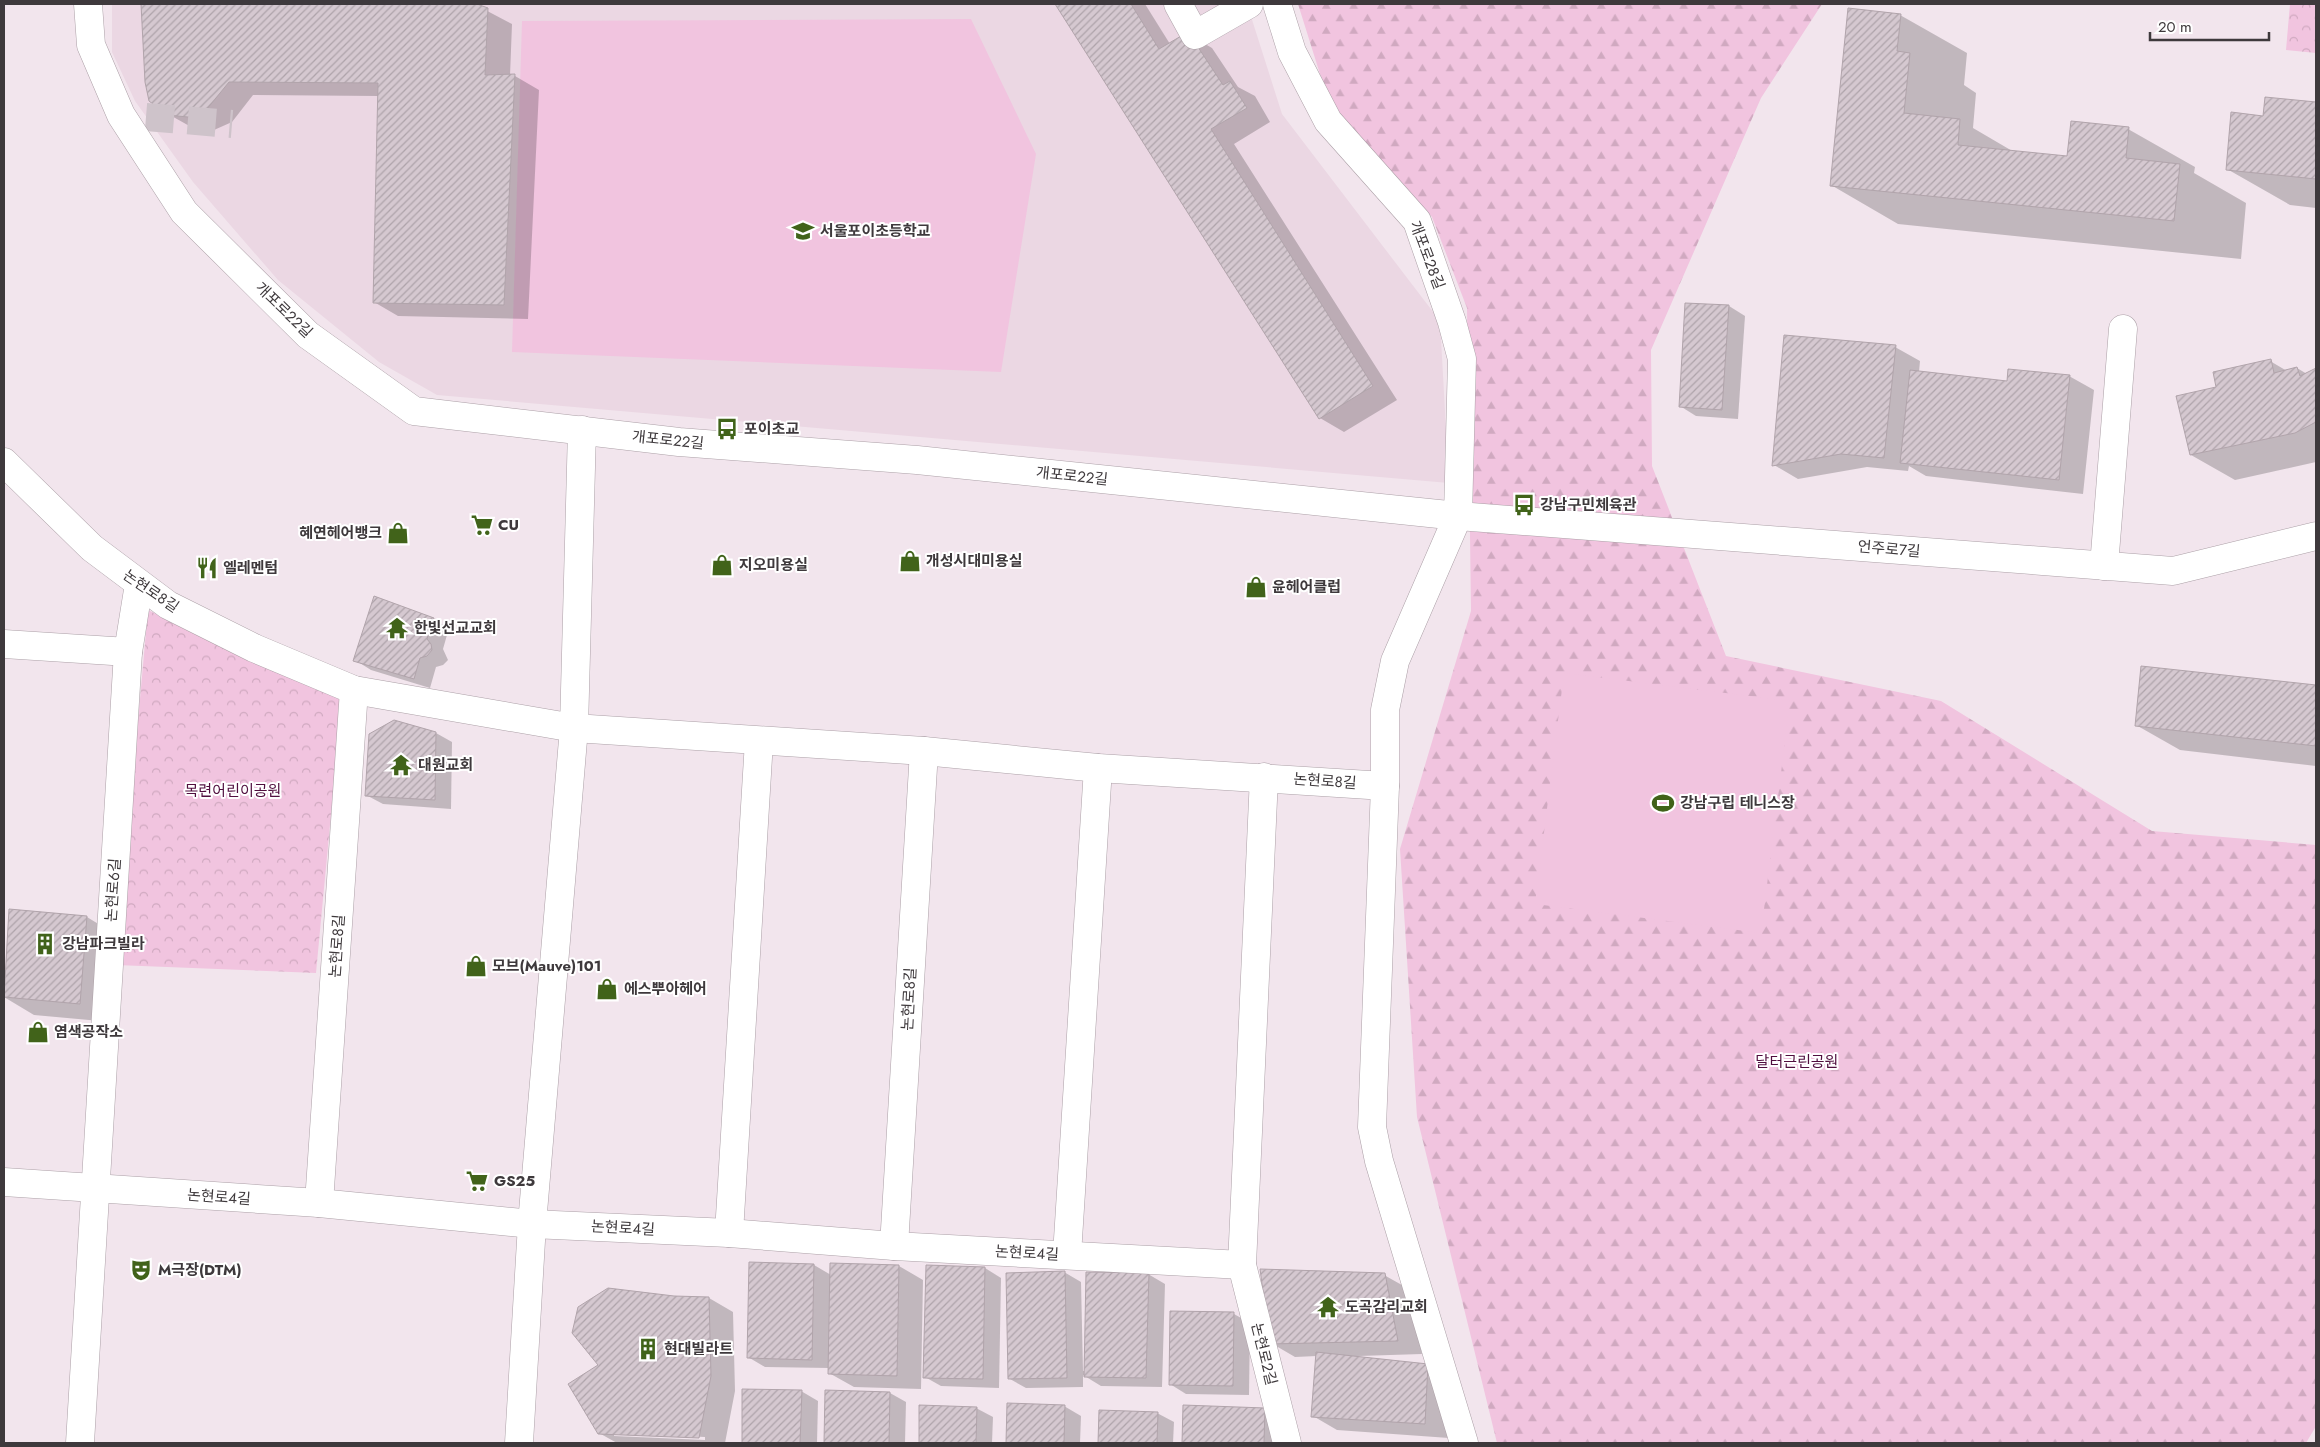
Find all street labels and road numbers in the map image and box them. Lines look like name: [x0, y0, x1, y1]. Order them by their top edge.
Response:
street label: 개포로28길: [1404, 217, 1450, 293]
street label: 개포로22길: [250, 277, 318, 343]
street label: 개포로22길: [631, 425, 705, 455]
street label: 개포로22길: [1035, 461, 1109, 491]
street label: 언주로7길: [1857, 535, 1921, 563]
street label: 논현로8길: [119, 564, 183, 618]
street label: 논현로8길: [1293, 768, 1357, 794]
street label: 논현로6길: [100, 857, 126, 923]
street label: 논현로8길: [324, 914, 350, 978]
street label: 논현로8길: [896, 967, 922, 1031]
street label: 논현로4길: [186, 1184, 252, 1210]
street label: 논현로4길: [590, 1215, 656, 1241]
street label: 논현로4길: [994, 1240, 1060, 1266]
street label: 논현로2길: [1246, 1320, 1282, 1388]

